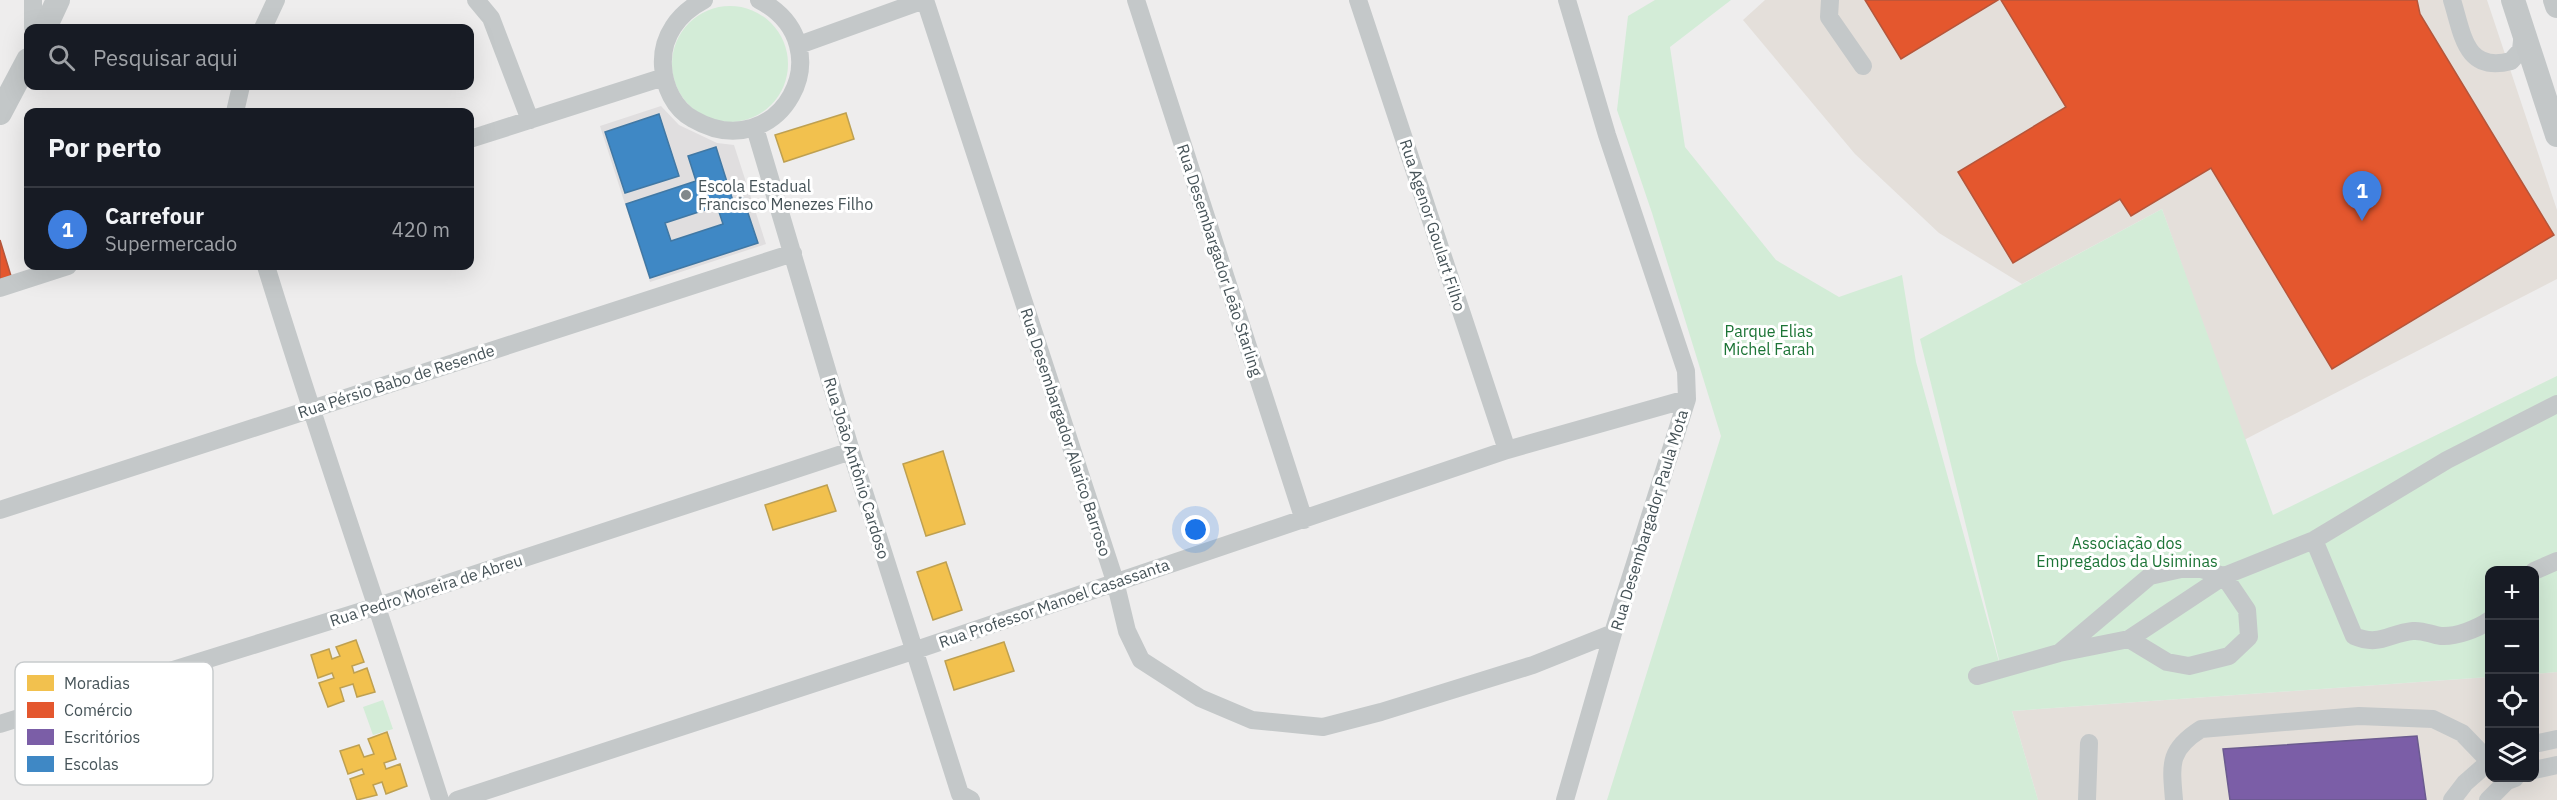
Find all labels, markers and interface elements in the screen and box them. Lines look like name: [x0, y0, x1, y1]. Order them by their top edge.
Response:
search box: [24, 24, 474, 90]
icon: search: [45, 41, 78, 74]
text: Pesquisar aqui: [93, 43, 238, 72]
text: Por perto: [48, 130, 161, 164]
street label: Rua Agenor Goulart Filho: [1396, 137, 1470, 313]
street label: Rua Desembargador Leão Starling: [1173, 141, 1267, 379]
pin: 1: [2342, 172, 2382, 221]
place label: Escola Estadual Francisco Menezes Filho: [698, 176, 873, 214]
marker: Escola Estadual Francisco Menezes Filho: [679, 188, 693, 202]
text: Carrefour: [105, 201, 204, 230]
text: 1: [62, 216, 74, 243]
text: 420 m: [392, 216, 450, 243]
text: Supermercado: [105, 230, 237, 257]
street label: Rua Desembargador Alarico Barroso: [1016, 305, 1116, 559]
park label: Parque Elias Michel Farah: [1723, 321, 1815, 359]
street label: Rua Pérsio Babo de Resende: [295, 340, 497, 422]
street label: Rua João Antônio Cardoso: [820, 375, 894, 561]
street label: Rua Desembargador Paula Mota: [1606, 407, 1692, 633]
your location: [1181, 515, 1210, 544]
park label: Associação dos Empregados da Usiminas: [2036, 533, 2218, 571]
street label: Rua Pedro Moreira de Abreu: [327, 549, 525, 631]
street label: Rua Professor Manoel Casassanta: [936, 554, 1172, 652]
map controls: [2485, 566, 2539, 782]
button: +: [2485, 566, 2539, 620]
button: −: [2485, 620, 2539, 674]
legend: [15, 662, 213, 785]
text: Moradias: [64, 673, 130, 693]
button: locate: [2485, 674, 2539, 728]
text: Comércio: [64, 700, 132, 720]
text: Escritórios: [64, 727, 140, 747]
button: layers: [2485, 728, 2539, 782]
text: Escolas: [64, 754, 119, 774]

